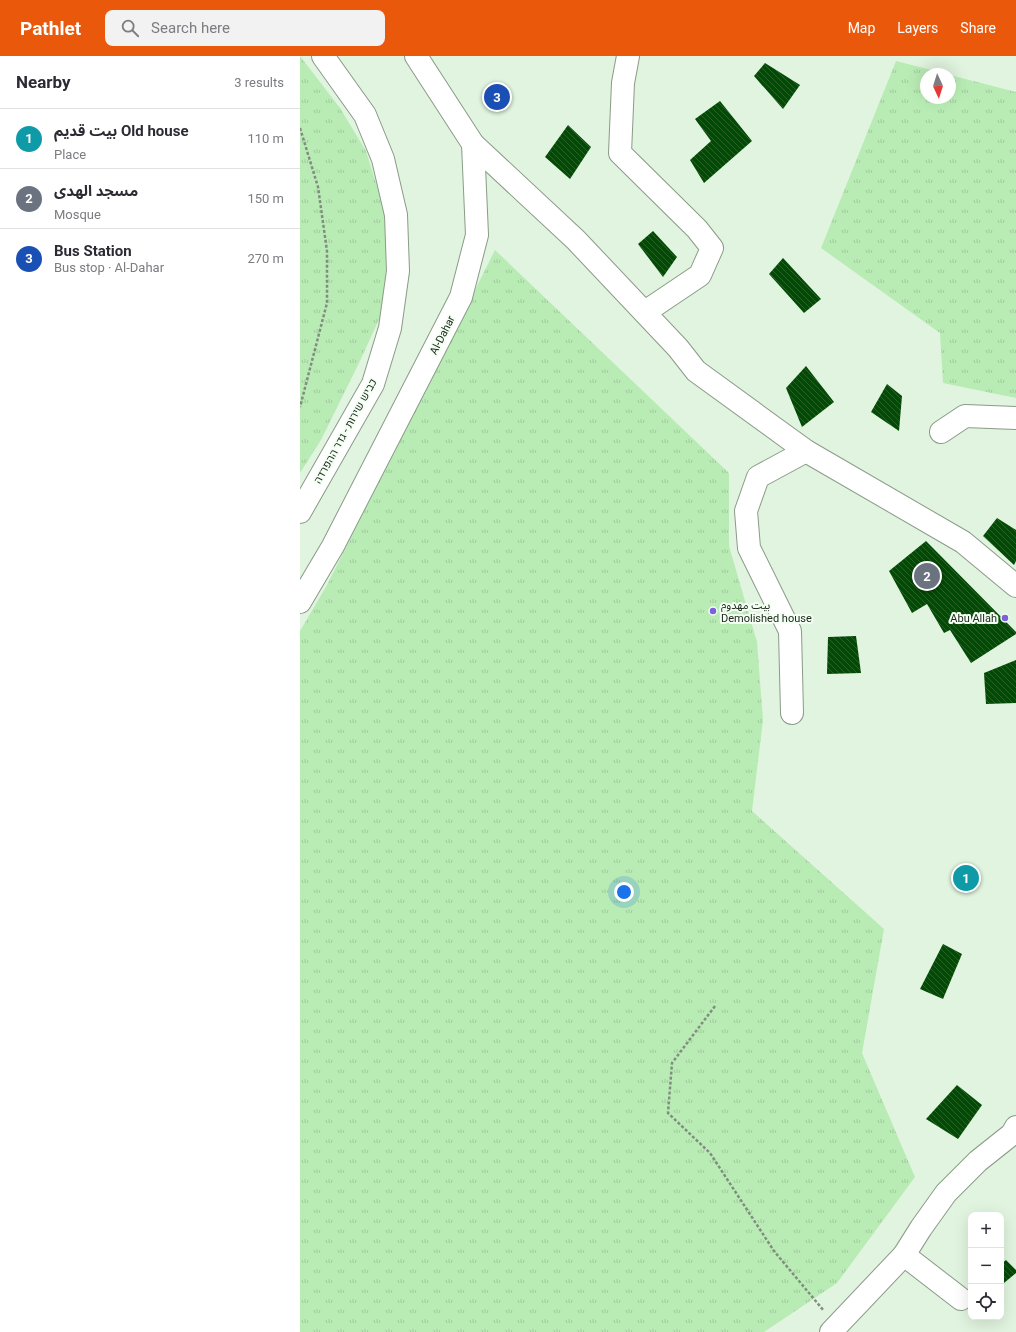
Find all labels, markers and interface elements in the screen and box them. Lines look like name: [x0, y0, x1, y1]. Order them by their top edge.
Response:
search box: [105, 10, 385, 46]
text: Pathlet: [20, 17, 81, 40]
icon: search: [119, 17, 141, 39]
text: Search here: [151, 19, 230, 37]
text: Map: [848, 20, 875, 36]
text: Layers: [897, 20, 938, 36]
text: Share: [960, 20, 996, 36]
north arrow: [920, 68, 956, 104]
text: Nearby: [16, 72, 71, 92]
text: 3 results: [234, 75, 284, 90]
pin: 3: [484, 82, 510, 112]
text: بيت قديم Old house: [54, 122, 189, 140]
text: 1: [25, 131, 33, 146]
text: 110 m: [247, 131, 284, 146]
text: Place: [54, 147, 86, 162]
text: مسجد الهدى: [54, 182, 138, 200]
text: 2: [25, 191, 33, 206]
text: 150 m: [247, 191, 284, 206]
text: Mosque: [54, 207, 101, 222]
text: Bus Station: [54, 242, 132, 260]
text: 3: [25, 251, 33, 266]
text: 270 m: [247, 251, 284, 266]
text: Bus stop · Al-Dahar: [54, 260, 164, 275]
street label: Al-Dahar: [427, 313, 458, 357]
street label: כביש שירות - גדר ההפרדה: [311, 376, 380, 486]
pin: 2: [914, 561, 940, 591]
place label: بيت مهدوم Demolished house: [721, 599, 812, 625]
marker: بيت مهدوم Demolished house: [708, 606, 718, 616]
place label: Abu Allah: [950, 612, 997, 625]
marker: Abu Allah: [1000, 613, 1010, 623]
pin: 1: [953, 863, 979, 893]
your location: [614, 882, 634, 902]
map controls: [968, 1212, 1004, 1320]
button: +: [968, 1212, 1004, 1248]
button: −: [968, 1248, 1004, 1284]
button: locate: [968, 1284, 1004, 1320]

